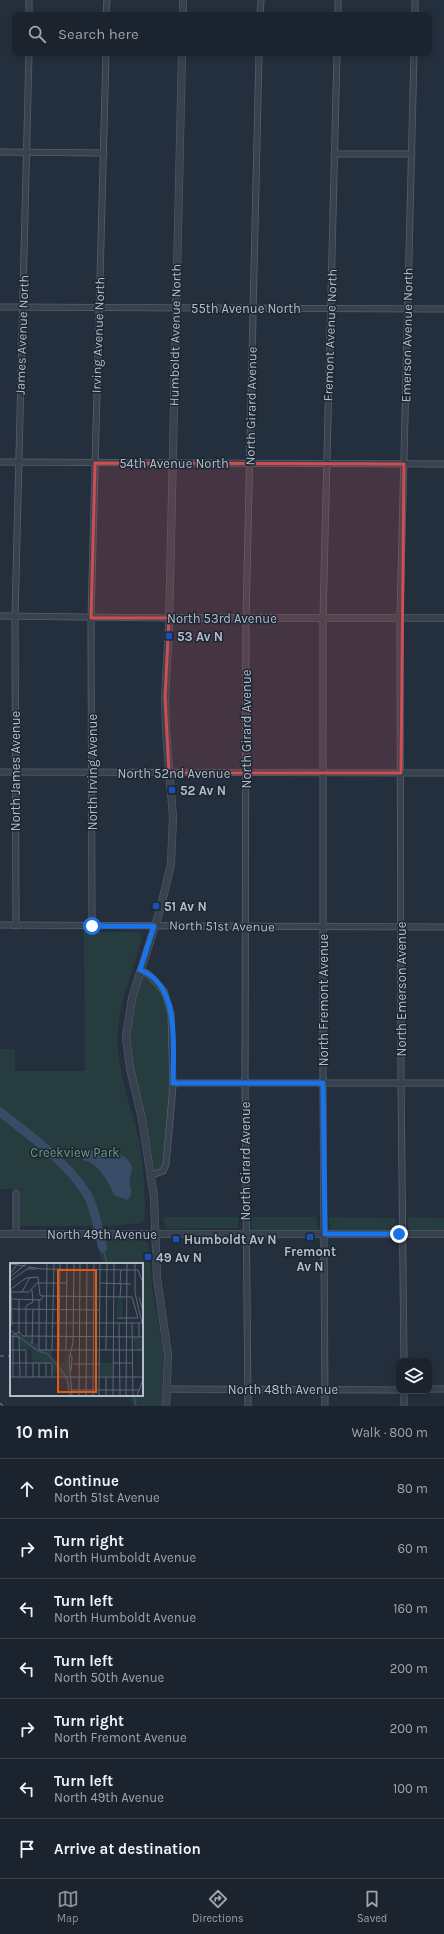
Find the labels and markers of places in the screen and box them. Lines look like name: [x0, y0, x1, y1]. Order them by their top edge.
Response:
place label: 53 Av N: [177, 629, 223, 644]
marker: 53 Av N: [164, 631, 174, 641]
place label: 52 Av N: [180, 783, 226, 798]
marker: 52 Av N: [167, 785, 177, 795]
place label: 51 Av N: [164, 899, 207, 914]
marker: 51 Av N: [151, 901, 161, 911]
place label: Humboldt Av N: [184, 1232, 277, 1247]
marker: Fremont Av N: [305, 1232, 315, 1242]
marker: Humboldt Av N: [171, 1234, 181, 1244]
place label: Fremont Av N: [284, 1244, 336, 1274]
place label: 49 Av N: [156, 1250, 202, 1265]
marker: 49 Av N: [143, 1252, 153, 1262]

